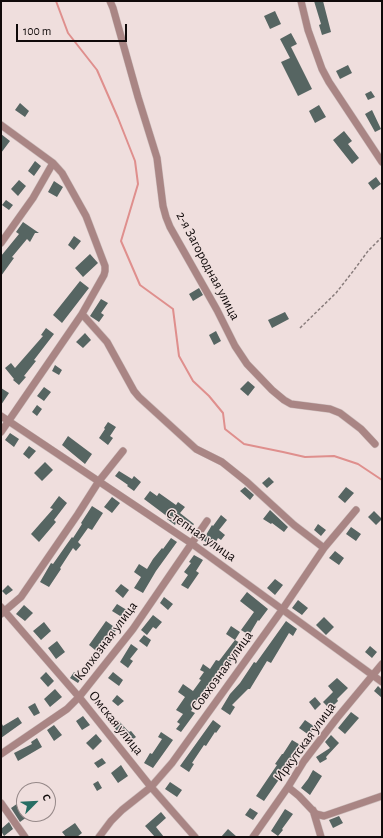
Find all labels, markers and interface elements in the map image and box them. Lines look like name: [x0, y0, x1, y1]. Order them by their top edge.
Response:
scale bar: [18, 16, 129, 42]
text: 100 m: [23, 25, 51, 37]
street label: 2-я Загородная улица: [172, 209, 244, 323]
street label: Степная улица: [163, 505, 239, 565]
street label: Колхозная улица: [71, 598, 141, 684]
street label: Совхозная улица: [187, 628, 257, 714]
street label: Омская улица: [85, 687, 147, 759]
street label: Иркутская улица: [270, 699, 340, 785]
north arrow: [16, 782, 56, 822]
text: С: [40, 792, 53, 802]

